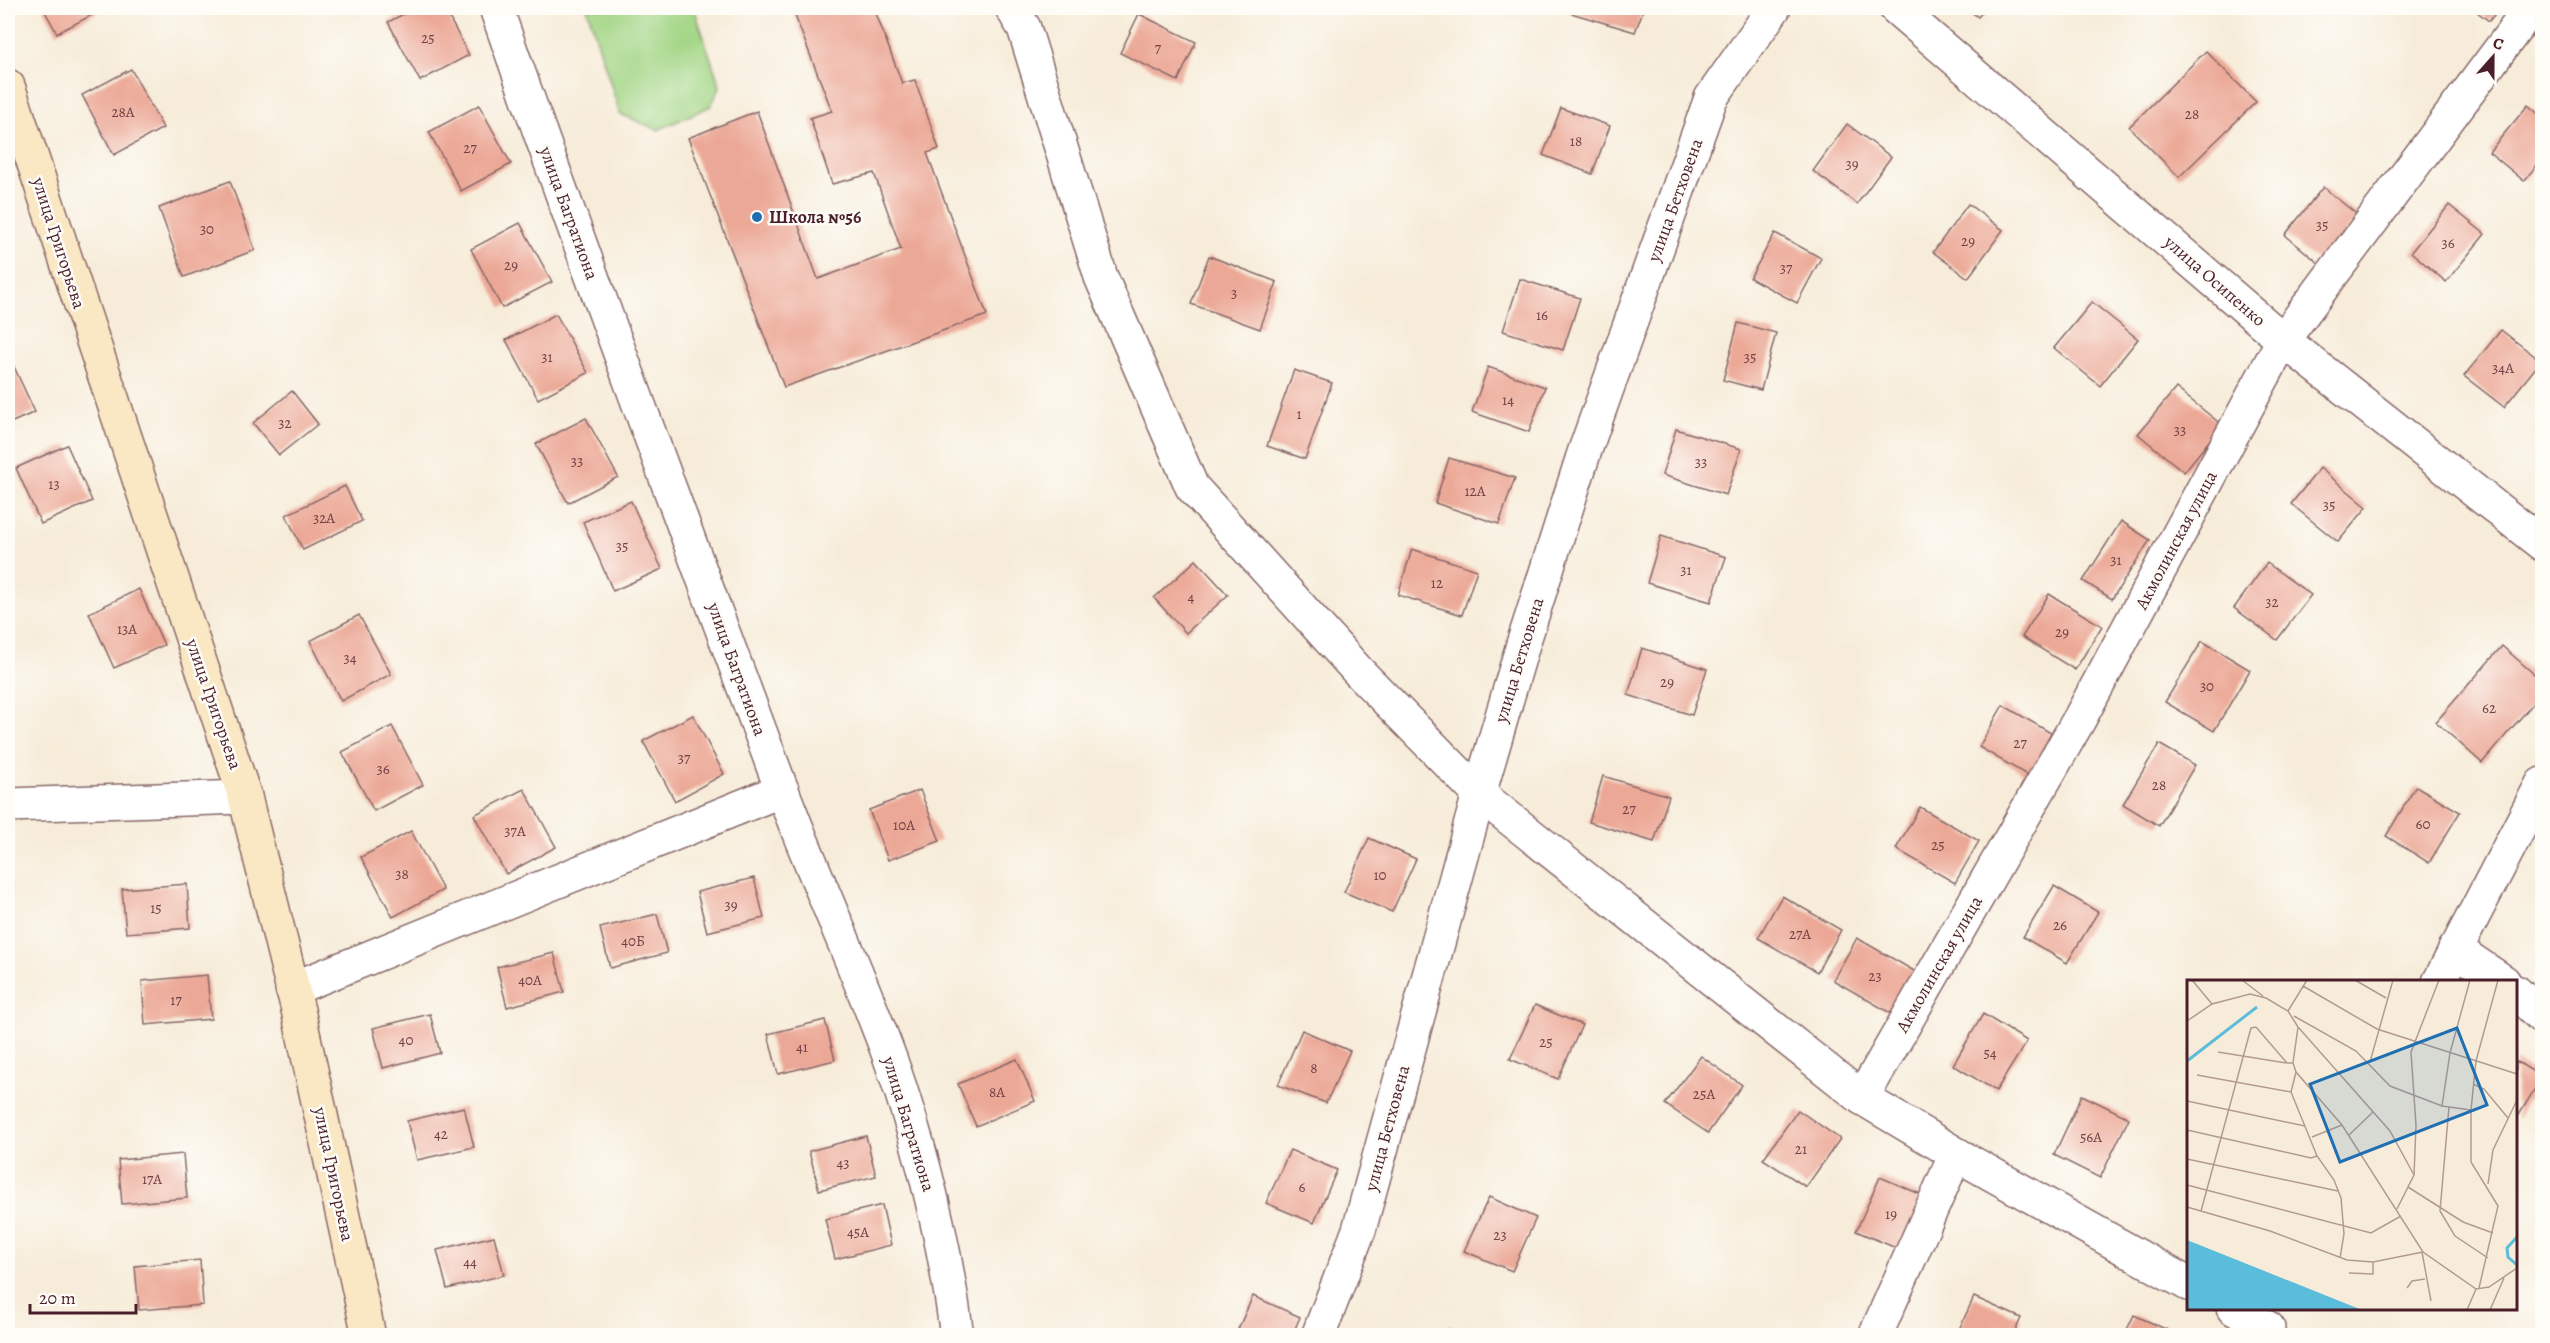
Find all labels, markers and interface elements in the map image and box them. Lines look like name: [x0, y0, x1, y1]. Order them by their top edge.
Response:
north arrow: [2463, 27, 2523, 87]
house number: 25: [421, 28, 435, 48]
text: С: [2489, 32, 2507, 56]
house number: 7: [1155, 38, 1162, 58]
house number: 28А: [111, 102, 135, 122]
house number: 28: [2185, 104, 2199, 124]
house number: 18: [1570, 131, 1582, 151]
street label: улица Бетховена: [1641, 134, 1709, 266]
house number: 27: [463, 138, 477, 158]
street label: улица Багратиона: [533, 142, 604, 284]
house number: 39: [1845, 154, 1859, 174]
street label: улица Григорьева: [26, 173, 92, 312]
place label: Школа №56: [769, 205, 861, 229]
marker: Школа №56: [750, 210, 764, 224]
house number: 35: [2316, 215, 2328, 235]
house number: 30: [200, 219, 214, 239]
street label: улица Осипенко: [2158, 230, 2271, 332]
house number: 29: [1961, 231, 1975, 251]
house number: 36: [2441, 233, 2455, 253]
house number: 29: [504, 255, 518, 275]
house number: 37: [1780, 258, 1793, 278]
house number: 3: [1231, 283, 1237, 303]
house number: 16: [1536, 305, 1548, 325]
house number: 31: [541, 347, 553, 367]
house number: 35: [1744, 347, 1756, 367]
house number: 34А: [2492, 358, 2514, 378]
house number: 14: [1502, 390, 1514, 410]
house number: 1: [1296, 404, 1302, 424]
house number: 32: [278, 413, 292, 433]
house number: 33: [2174, 420, 2186, 440]
house number: 33: [571, 451, 583, 471]
house number: 33: [1695, 452, 1707, 472]
street label: Акмолинская улица: [2129, 466, 2223, 614]
house number: 13: [48, 474, 60, 494]
house number: 12А: [1464, 481, 1486, 501]
house number: 35: [2323, 495, 2335, 515]
house number: 32А: [313, 508, 335, 528]
house number: 35: [616, 536, 628, 556]
house number: 31: [2110, 550, 2122, 570]
house number: 31: [1680, 560, 1692, 580]
house number: 12: [1431, 573, 1443, 593]
house number: 4: [1188, 587, 1195, 607]
house number: 32: [2265, 592, 2279, 612]
street label: улица Бетховена: [1488, 594, 1550, 726]
street label: улица Багратиона: [701, 598, 772, 740]
house number: 13А: [117, 619, 137, 639]
house number: 29: [2055, 622, 2069, 642]
street label: улица Григорьева: [180, 635, 248, 773]
house number: 34: [343, 648, 357, 668]
house number: 29: [1660, 672, 1674, 692]
house number: 30: [2200, 676, 2214, 696]
house number: 62: [2482, 698, 2496, 718]
house number: 27: [2013, 733, 2027, 753]
house number: 37: [678, 748, 691, 768]
house number: 36: [376, 759, 390, 779]
house number: 28: [2152, 775, 2166, 795]
house number: 27: [1622, 799, 1636, 819]
house number: 60: [2416, 814, 2430, 834]
house number: 10А: [893, 815, 915, 835]
house number: 37А: [504, 821, 526, 841]
house number: 25: [1931, 835, 1945, 855]
house number: 38: [395, 864, 409, 884]
house number: 10: [1373, 865, 1387, 885]
street label: Акмолинская улица: [1890, 891, 1988, 1038]
house number: 39: [724, 895, 738, 915]
house number: 15: [150, 898, 162, 918]
house number: 26: [2053, 915, 2067, 935]
house number: 27А: [1789, 924, 1811, 944]
house number: 40Б: [621, 931, 645, 951]
house number: 23: [1868, 966, 1882, 986]
house number: 40А: [518, 970, 542, 990]
inset map: [2187, 980, 2517, 1310]
house number: 17: [170, 990, 182, 1010]
house number: 40: [399, 1030, 413, 1050]
house number: 25: [1539, 1032, 1553, 1052]
house number: 41: [796, 1037, 808, 1057]
house number: 54: [1983, 1043, 1997, 1063]
street label: улица Багратиона: [877, 1052, 941, 1195]
house number: 8: [1310, 1058, 1318, 1078]
street label: улица Бетховена: [1358, 1062, 1416, 1195]
house number: 8А: [989, 1082, 1005, 1102]
house number: 25А: [1693, 1084, 1715, 1104]
street label: улица Григорьева: [308, 1104, 360, 1244]
house number: 42: [434, 1124, 448, 1144]
house number: 56А: [2080, 1127, 2102, 1147]
house number: 21: [1795, 1139, 1807, 1159]
house number: 43: [836, 1153, 850, 1173]
house number: 17А: [142, 1169, 162, 1189]
house number: 6: [1299, 1177, 1306, 1197]
house number: 19: [1885, 1204, 1897, 1224]
house number: 45А: [847, 1222, 869, 1242]
house number: 23: [1493, 1225, 1507, 1245]
house number: 44: [463, 1252, 477, 1272]
scale bar: [30, 1277, 136, 1315]
text: 20 m: [39, 1286, 76, 1310]

